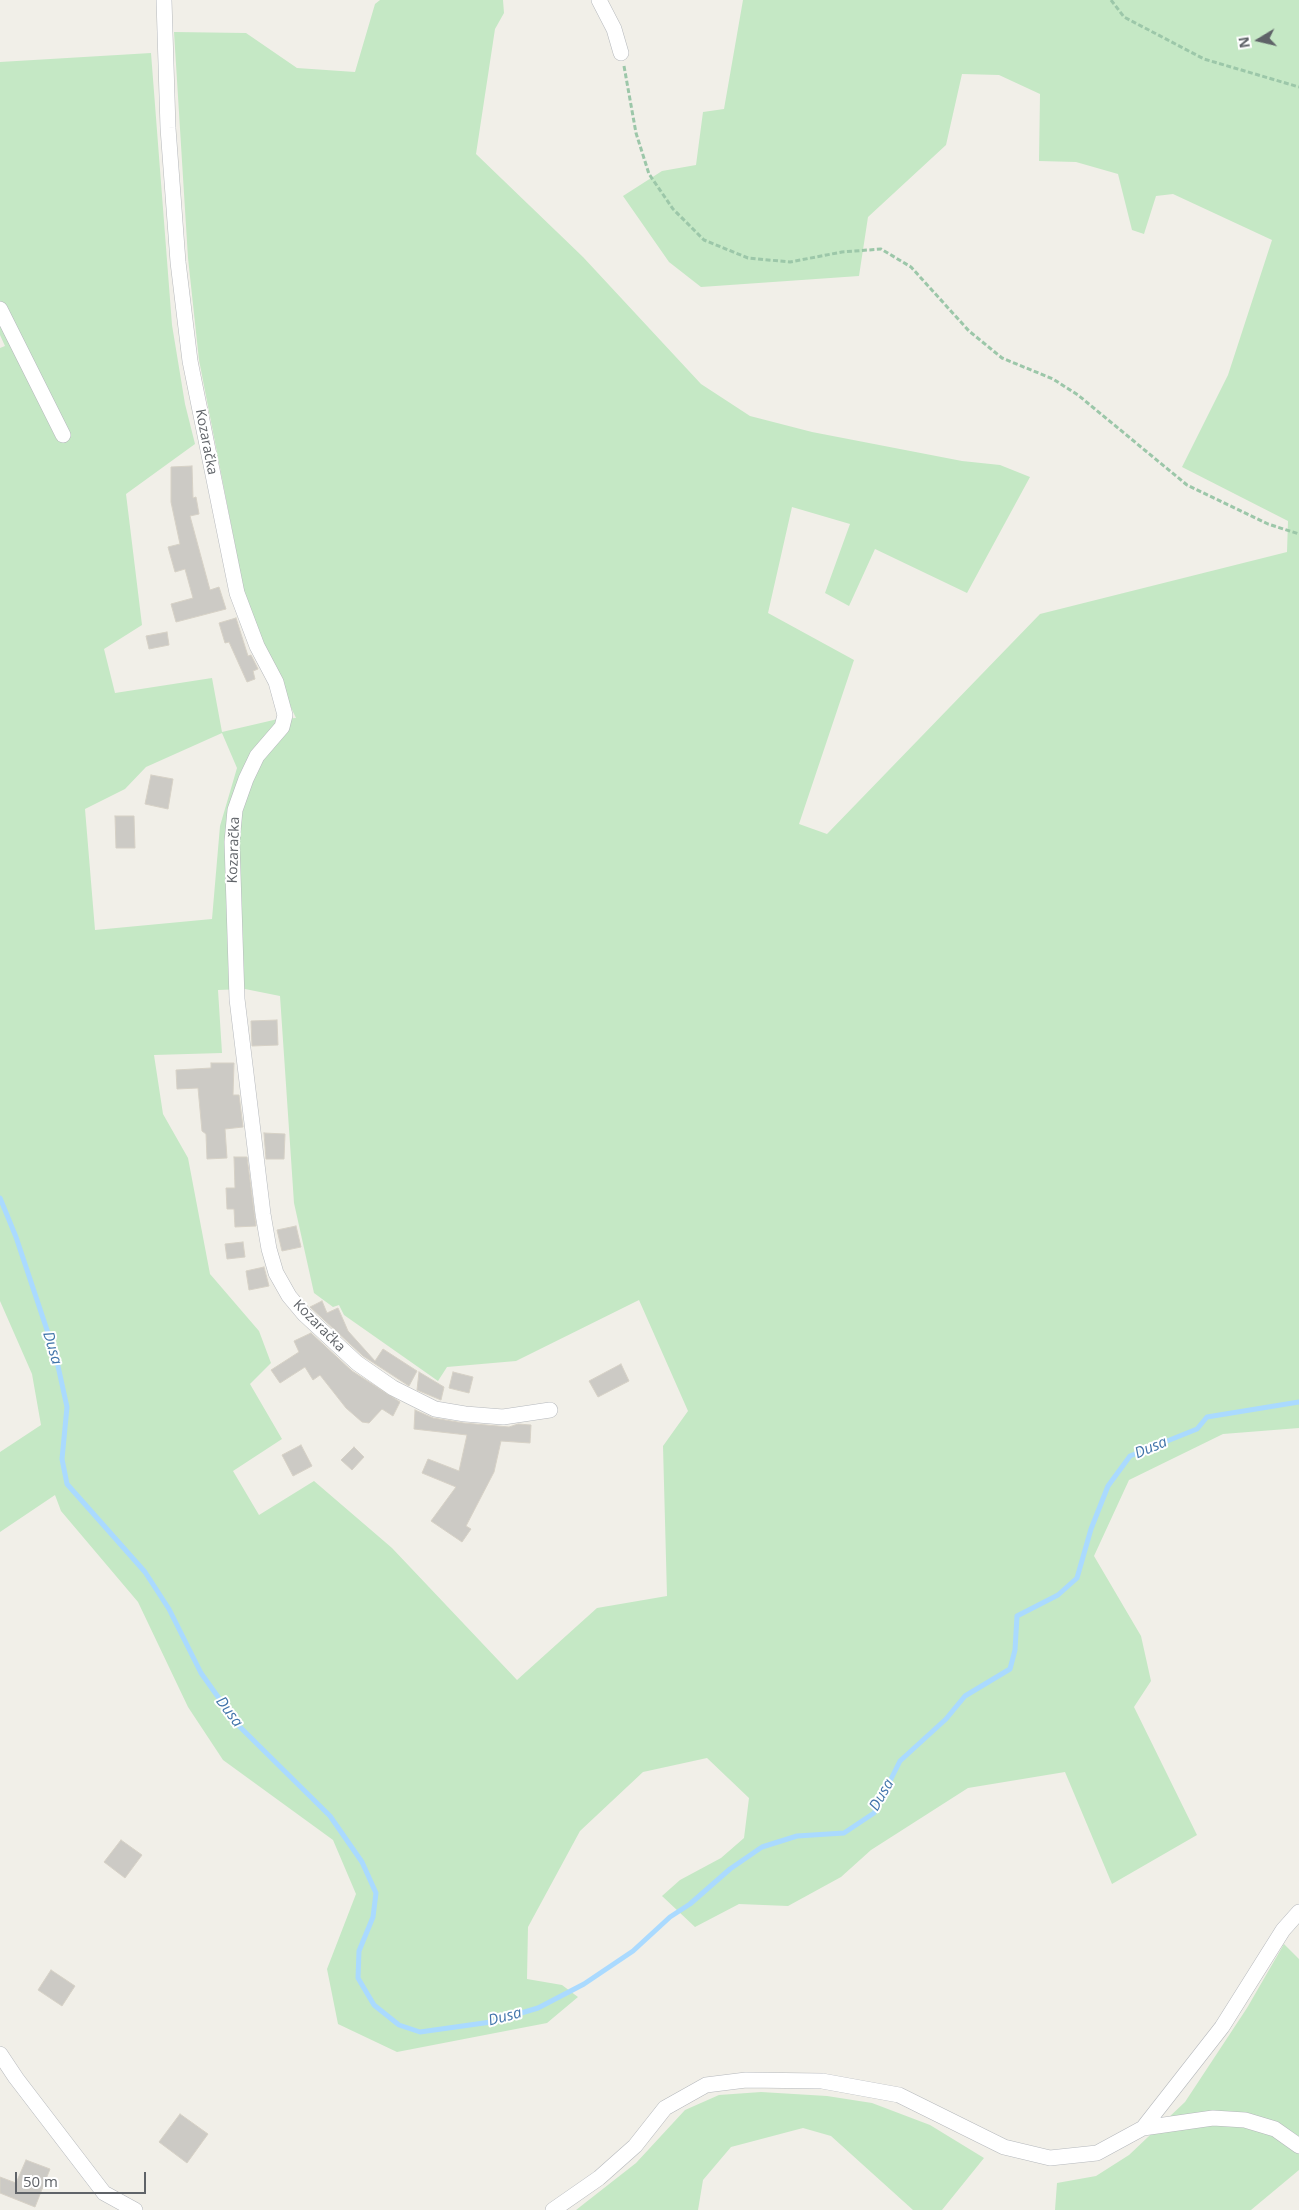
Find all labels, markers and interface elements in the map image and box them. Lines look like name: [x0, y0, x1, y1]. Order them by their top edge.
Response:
north arrow: [1234, 15, 1284, 65]
text: N: [1233, 35, 1254, 50]
street label: Kozaračka: [191, 408, 221, 476]
street label: Kozaračka: [224, 816, 244, 884]
street label: Kozaračka: [289, 1296, 349, 1356]
water label: Dusa: [38, 1329, 66, 1367]
water label: Dusa: [1132, 1433, 1170, 1463]
water label: Dusa: [212, 1693, 246, 1731]
water label: Dusa: [866, 1776, 898, 1814]
water label: Dusa: [486, 2004, 524, 2030]
scale bar: [18, 2162, 149, 2194]
text: 50 m: [23, 2171, 58, 2191]

